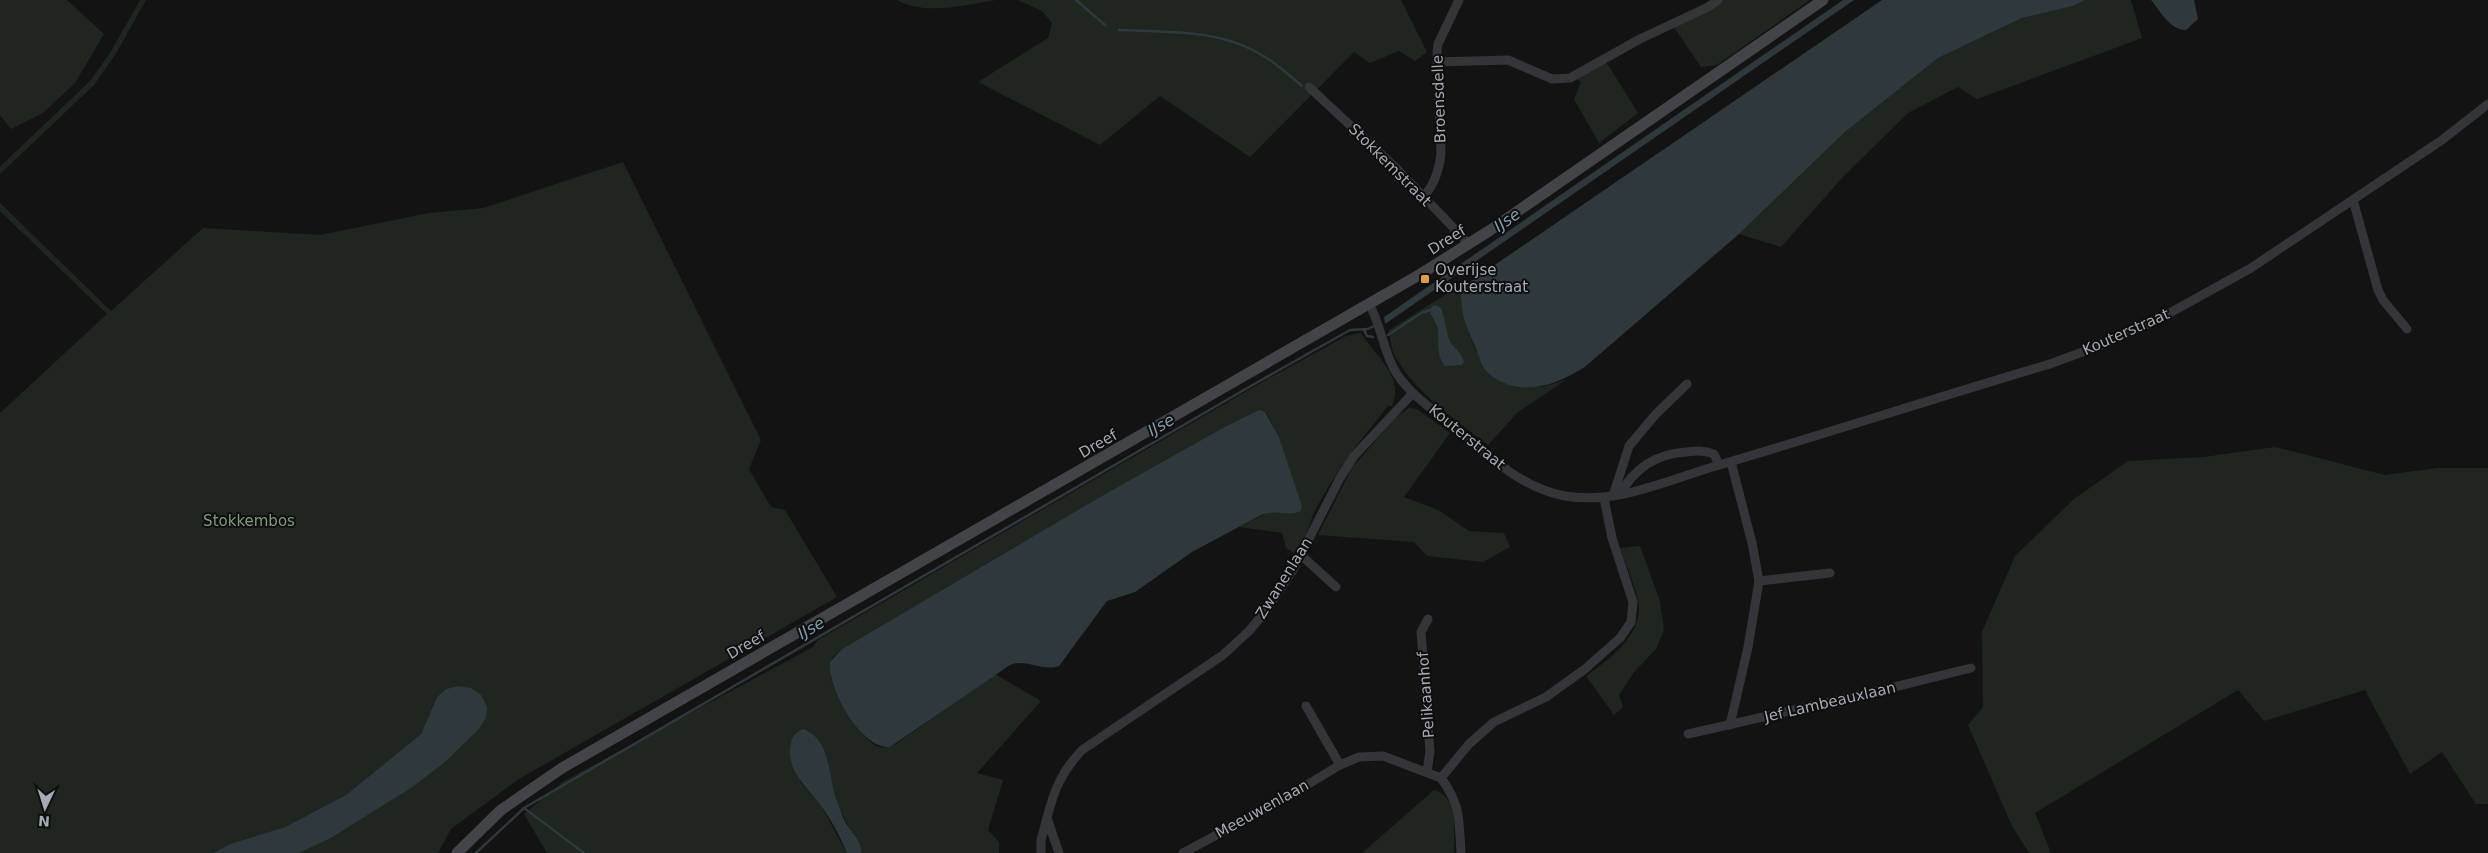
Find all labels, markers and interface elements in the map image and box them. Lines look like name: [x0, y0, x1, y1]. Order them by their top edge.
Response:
street label: Broensdelle: [1428, 55, 1450, 143]
street label: Stokkemstraat: [1345, 120, 1435, 210]
water label: IJse: [1490, 204, 1524, 236]
street label: Dreef: [1425, 221, 1470, 259]
place label: Overijse Kouterstraat: [1435, 261, 1528, 296]
marker: Overijse Kouterstraat: [1419, 273, 1431, 285]
street label: Kouterstraat: [2080, 305, 2172, 359]
street label: Kouterstraat: [1425, 401, 1509, 473]
water label: IJse: [1144, 410, 1178, 440]
street label: Dreef: [1076, 426, 1121, 462]
park label: Stokkembos: [203, 512, 295, 530]
street label: Zwanenlaan: [1252, 534, 1316, 622]
water label: IJse: [794, 613, 828, 643]
street label: Dreef: [724, 627, 769, 663]
street label: Pelikaanhof: [1414, 651, 1438, 739]
street label: Jef Lambeauxlaan: [1762, 678, 1897, 726]
street label: Meeuwenlaan: [1212, 776, 1312, 842]
north arrow: [20, 783, 70, 833]
text: N: [38, 813, 50, 829]

